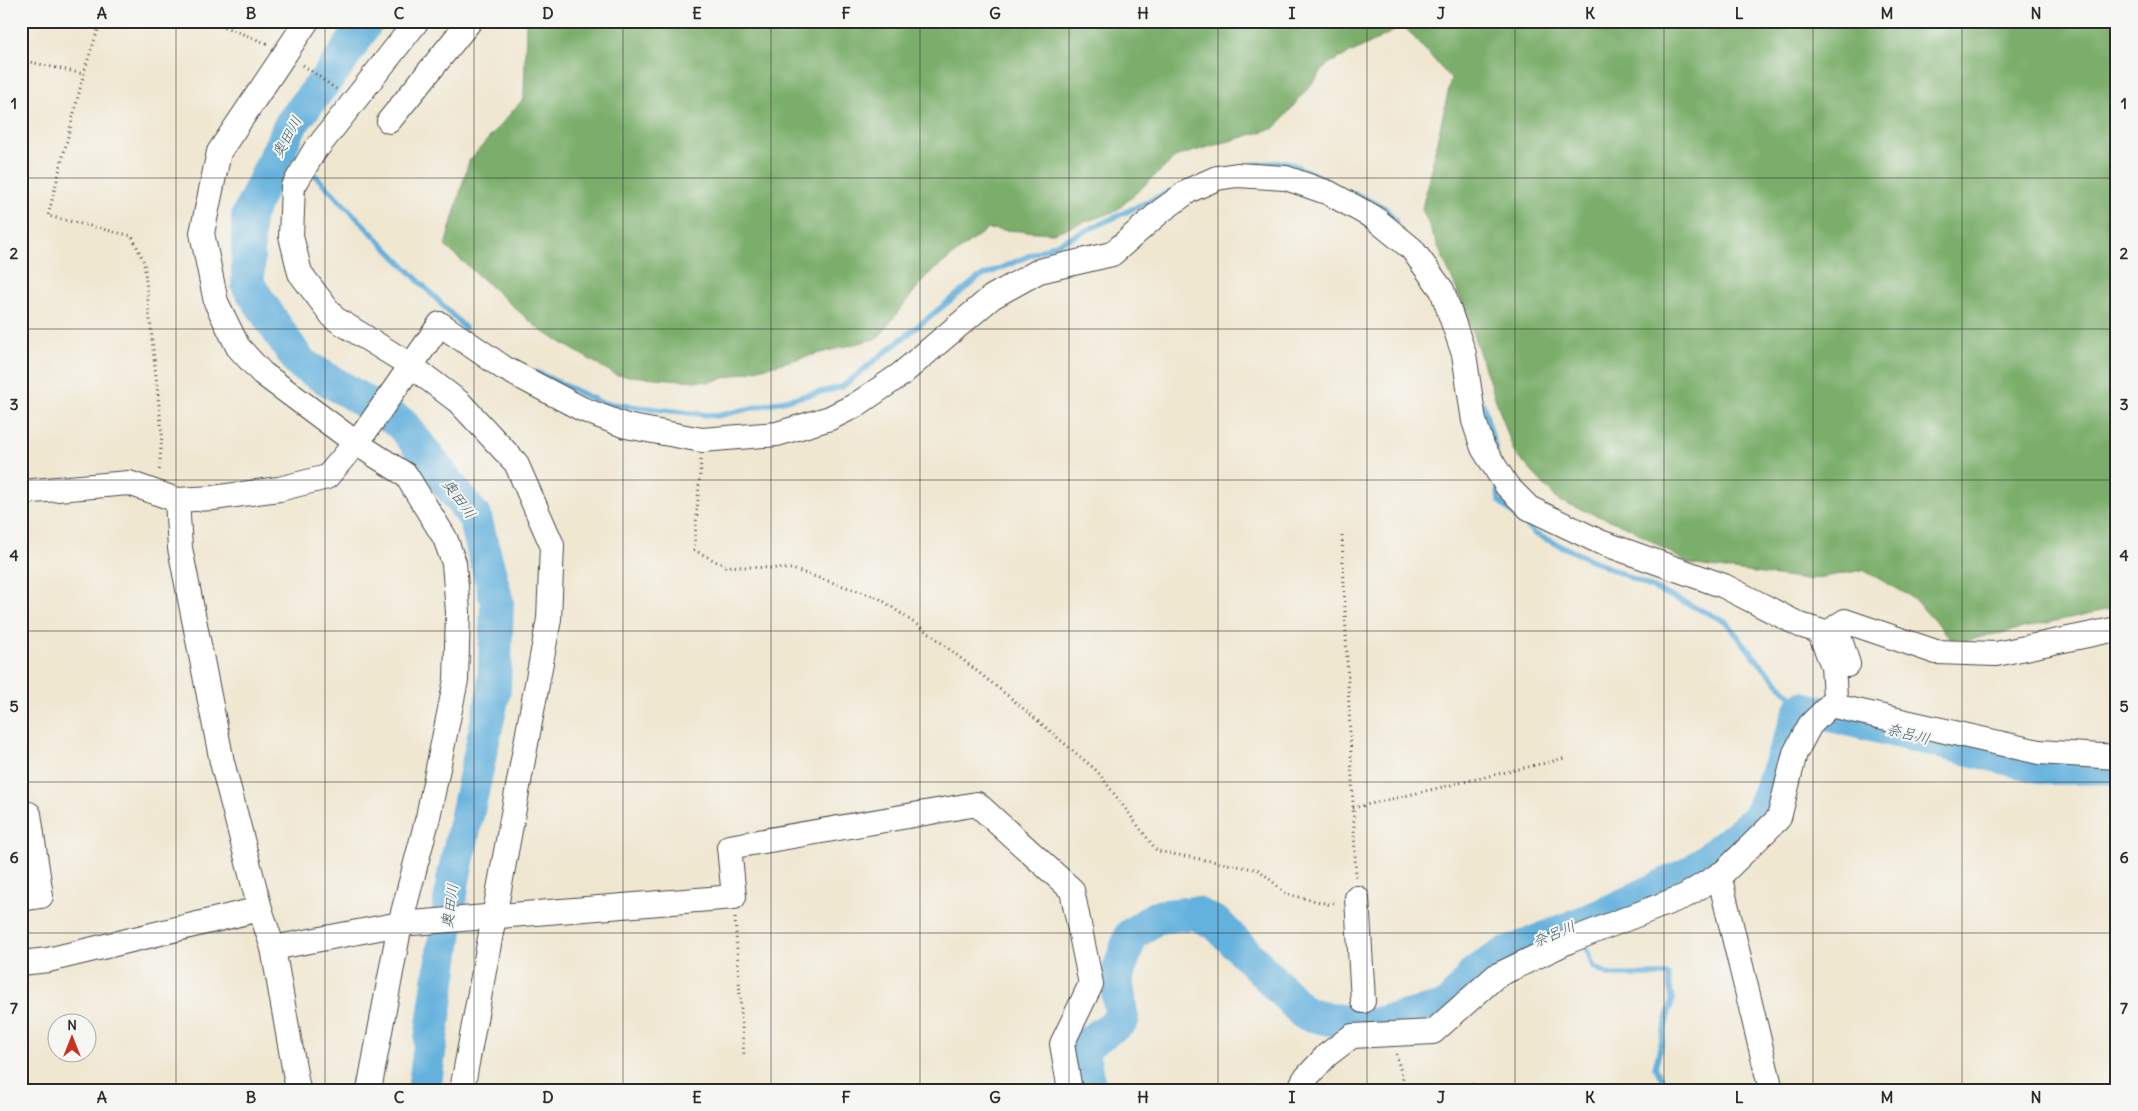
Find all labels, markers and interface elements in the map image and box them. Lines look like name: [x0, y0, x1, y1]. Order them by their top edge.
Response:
text: A: [97, 3, 107, 23]
text: B: [246, 3, 257, 23]
text: C: [394, 3, 405, 23]
text: D: [542, 3, 554, 23]
text: E: [692, 3, 702, 23]
text: F: [841, 3, 851, 23]
text: G: [989, 3, 1001, 23]
text: H: [1137, 3, 1149, 23]
text: I: [1289, 3, 1296, 23]
text: J: [1437, 3, 1446, 23]
text: K: [1585, 3, 1595, 23]
text: L: [1735, 3, 1744, 23]
text: M: [1881, 3, 1894, 23]
text: N: [2030, 3, 2042, 23]
text: 1: [11, 93, 17, 113]
text: 1: [2121, 93, 2127, 113]
water label: 奥田川: [267, 112, 306, 161]
text: 2: [10, 243, 19, 263]
text: 2: [2120, 243, 2129, 263]
text: 3: [9, 394, 19, 414]
text: 3: [2119, 394, 2129, 414]
water label: 奥田川: [438, 475, 480, 522]
text: 4: [9, 545, 19, 565]
text: 4: [2119, 545, 2129, 565]
text: 5: [9, 696, 19, 716]
text: 5: [2119, 696, 2129, 716]
water label: 奈呂川: [1884, 719, 1932, 748]
text: 6: [9, 847, 19, 867]
text: 6: [2119, 847, 2129, 867]
water label: 奥田川: [437, 882, 462, 930]
water label: 奈呂川: [1529, 916, 1578, 951]
text: 7: [10, 998, 18, 1018]
text: 7: [2120, 998, 2128, 1018]
north arrow: [48, 1014, 98, 1064]
text: N: [67, 1016, 77, 1034]
text: A: [97, 1087, 107, 1107]
text: B: [246, 1087, 257, 1107]
text: C: [394, 1087, 405, 1107]
text: D: [542, 1087, 554, 1107]
text: E: [692, 1087, 702, 1107]
text: F: [841, 1087, 851, 1107]
text: G: [989, 1087, 1001, 1107]
text: H: [1137, 1087, 1149, 1107]
text: I: [1289, 1087, 1296, 1107]
text: J: [1437, 1087, 1446, 1107]
text: K: [1585, 1087, 1595, 1107]
text: L: [1735, 1087, 1744, 1107]
text: M: [1881, 1087, 1894, 1107]
text: N: [2030, 1087, 2042, 1107]

